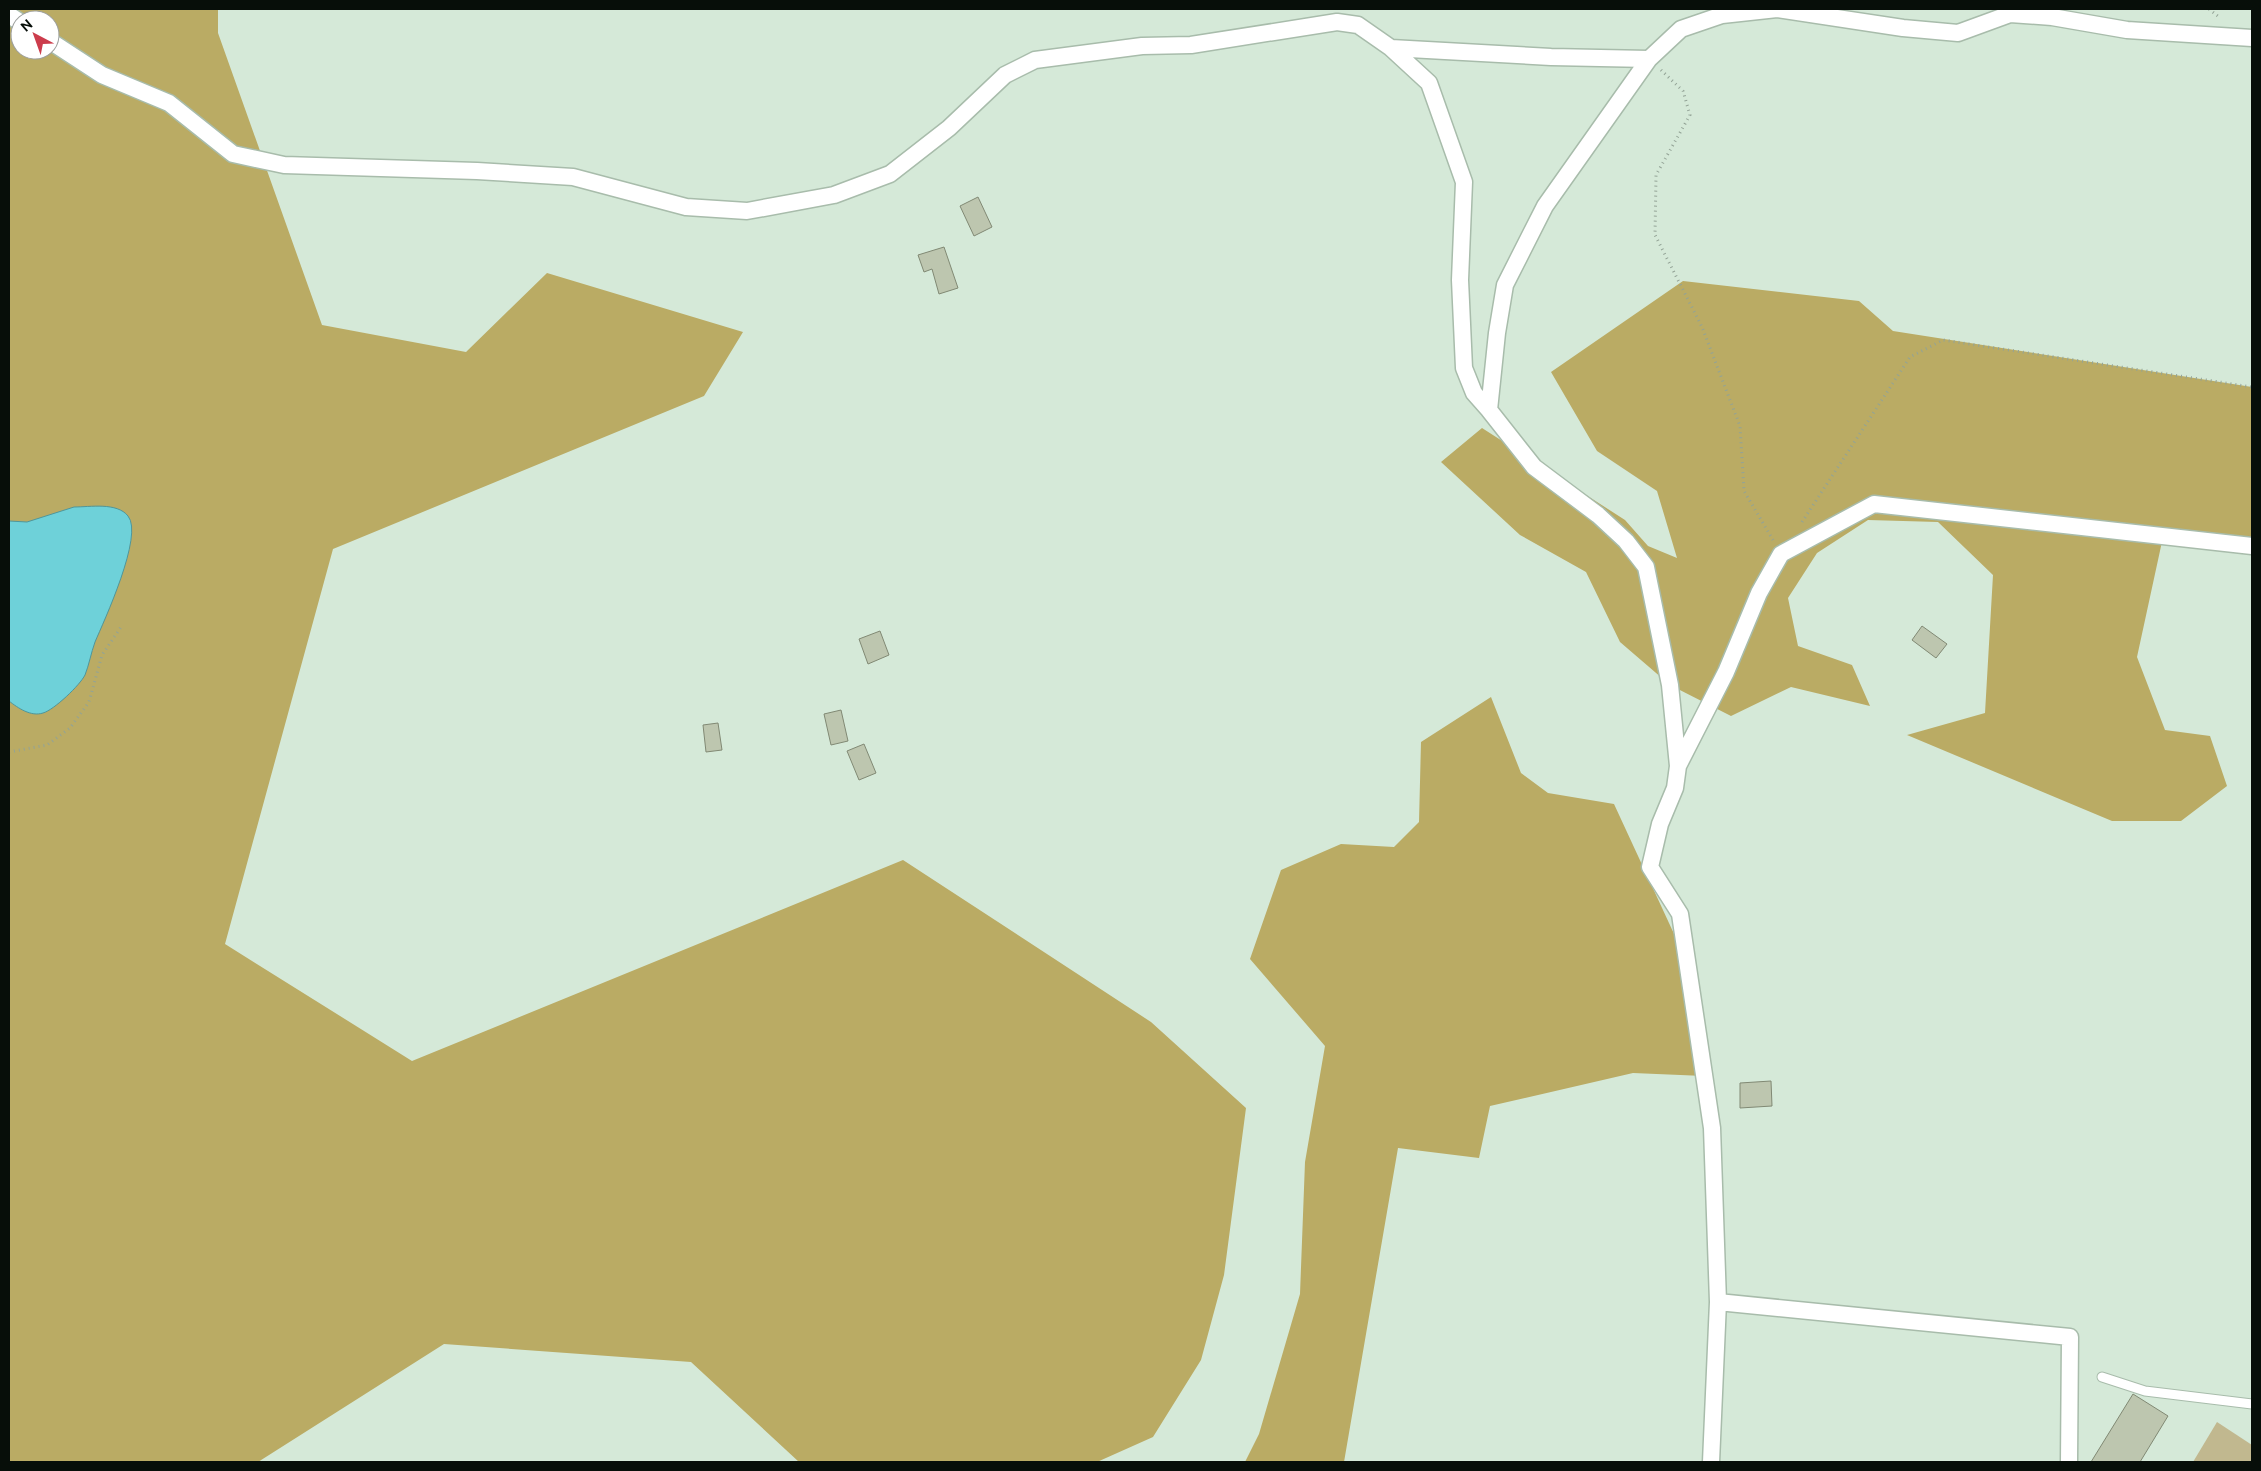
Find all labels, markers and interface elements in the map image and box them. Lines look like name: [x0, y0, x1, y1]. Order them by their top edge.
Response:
north arrow: [10, 10, 60, 60]
text: N: [17, 16, 36, 35]

